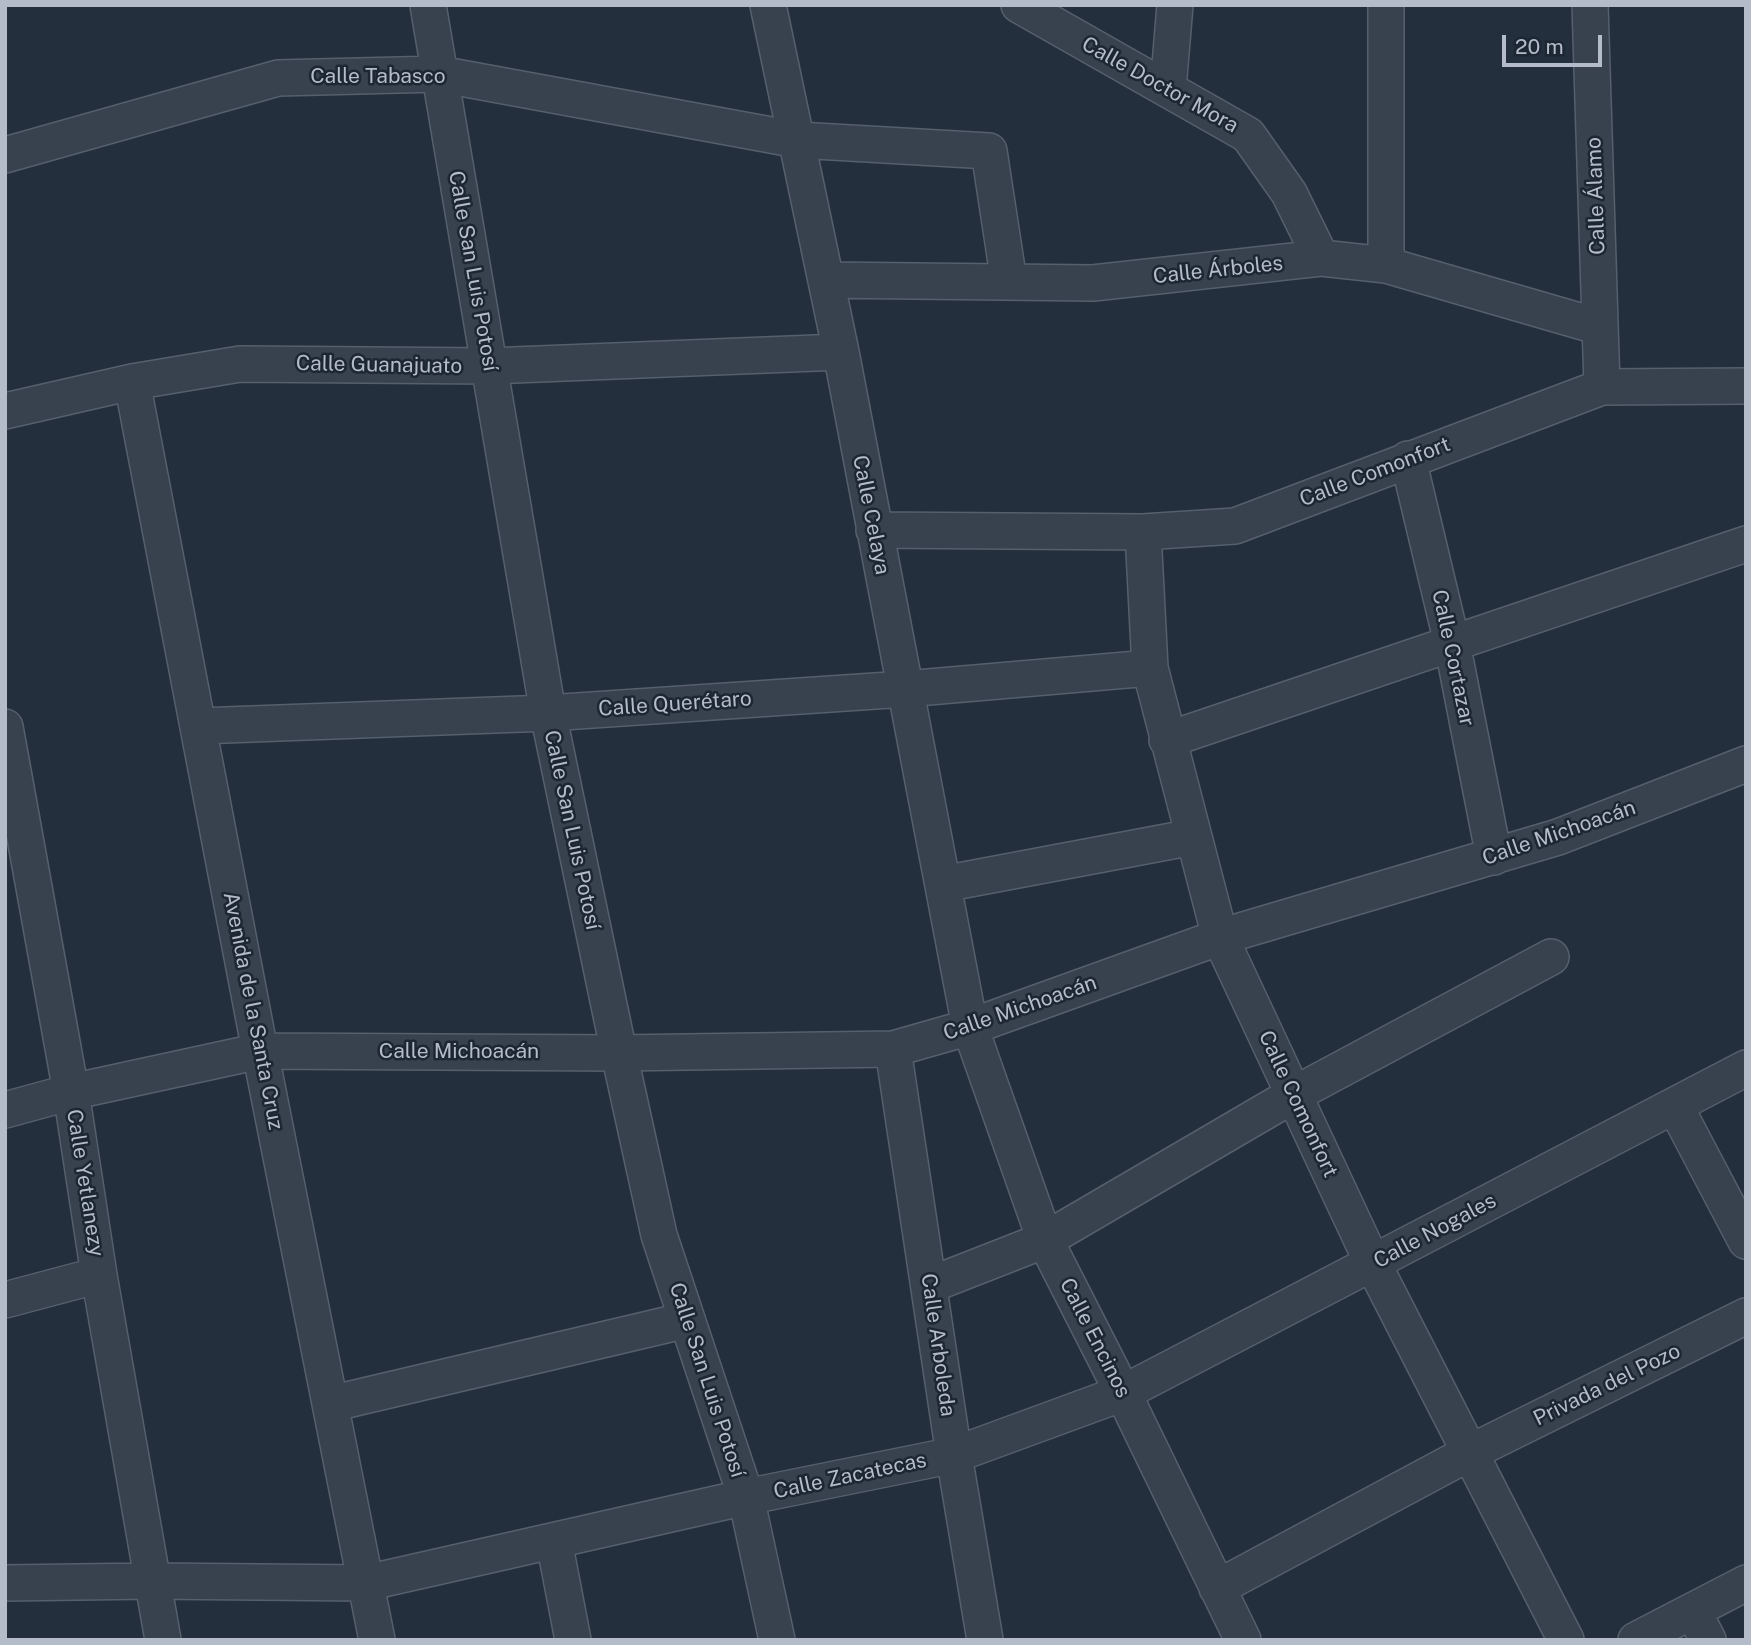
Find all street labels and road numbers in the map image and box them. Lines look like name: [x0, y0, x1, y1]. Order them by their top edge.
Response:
street label: Calle Doctor Mora: [1077, 32, 1243, 138]
street label: Calle Tabasco: [310, 64, 446, 90]
street label: Calle Álamo: [1581, 137, 1611, 255]
street label: Calle San Luis Potosí: [443, 169, 503, 373]
street label: Calle Árboles: [1152, 251, 1284, 289]
street label: Calle Guanajuato: [296, 351, 462, 379]
street label: Calle Comonfort: [1296, 432, 1454, 512]
street label: Calle Celaya: [847, 453, 895, 577]
street label: Calle Cortazar: [1426, 588, 1480, 728]
street label: Calle Querétaro: [597, 686, 753, 722]
street label: Calle San Luis Potosí: [539, 728, 605, 932]
street label: Calle Michoacán: [1479, 795, 1639, 871]
street label: Avenida de la Santa Cruz: [218, 890, 288, 1132]
street label: Calle Michoacán: [940, 970, 1100, 1046]
street label: Calle Comonfort: [1253, 1027, 1343, 1181]
street label: Calle Michoacán: [379, 1039, 539, 1065]
street label: Calle Yetlanezy: [61, 1108, 109, 1258]
street label: Calle Nogales: [1370, 1188, 1500, 1274]
street label: Calle Arboleda: [915, 1272, 961, 1418]
street label: Calle Encinos: [1054, 1274, 1136, 1402]
street label: Calle San Luis Potosí: [664, 1280, 750, 1480]
street label: Privada del Pozo: [1529, 1338, 1685, 1432]
street label: Calle Zacatecas: [771, 1448, 929, 1504]

